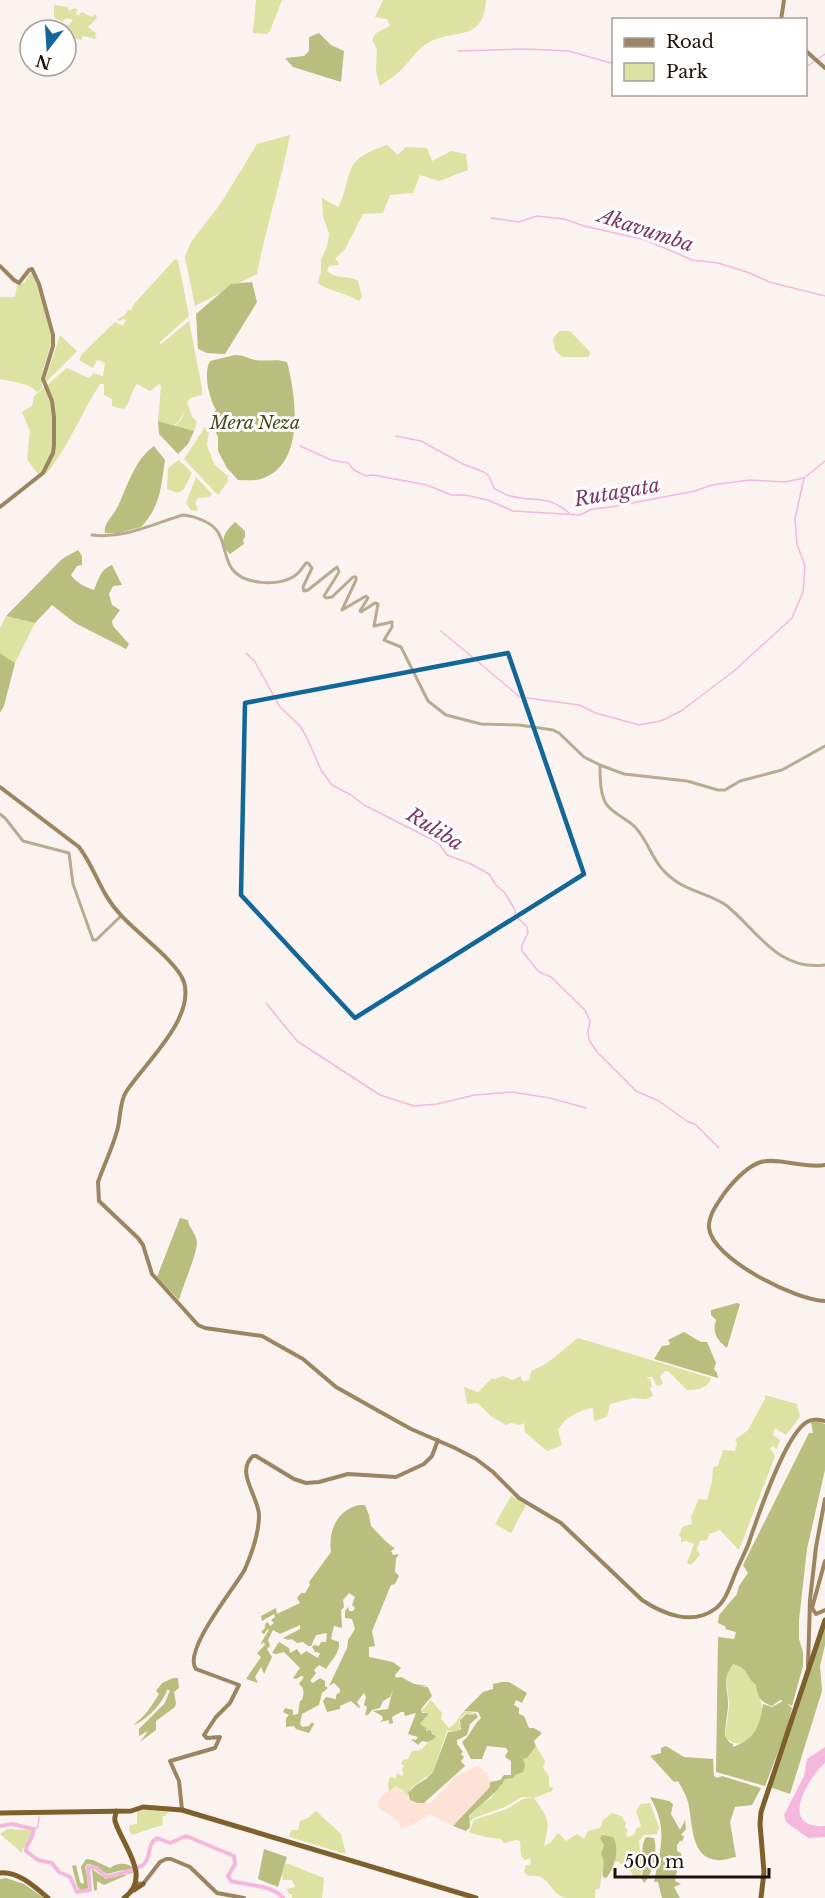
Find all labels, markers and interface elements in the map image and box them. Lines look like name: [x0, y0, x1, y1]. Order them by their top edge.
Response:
north arrow: [18, 18, 78, 78]
legend: [612, 18, 807, 96]
text: Road: [666, 31, 714, 53]
text: N: [33, 51, 54, 74]
text: Park: [666, 61, 708, 83]
water label: Akavumba: [592, 202, 697, 257]
park label: Mera Neza: [209, 412, 300, 434]
water label: Rutagata: [571, 473, 662, 512]
water label: Ruliba: [401, 802, 468, 856]
scale bar: [615, 1841, 770, 1879]
text: 500 m: [624, 1851, 684, 1873]

